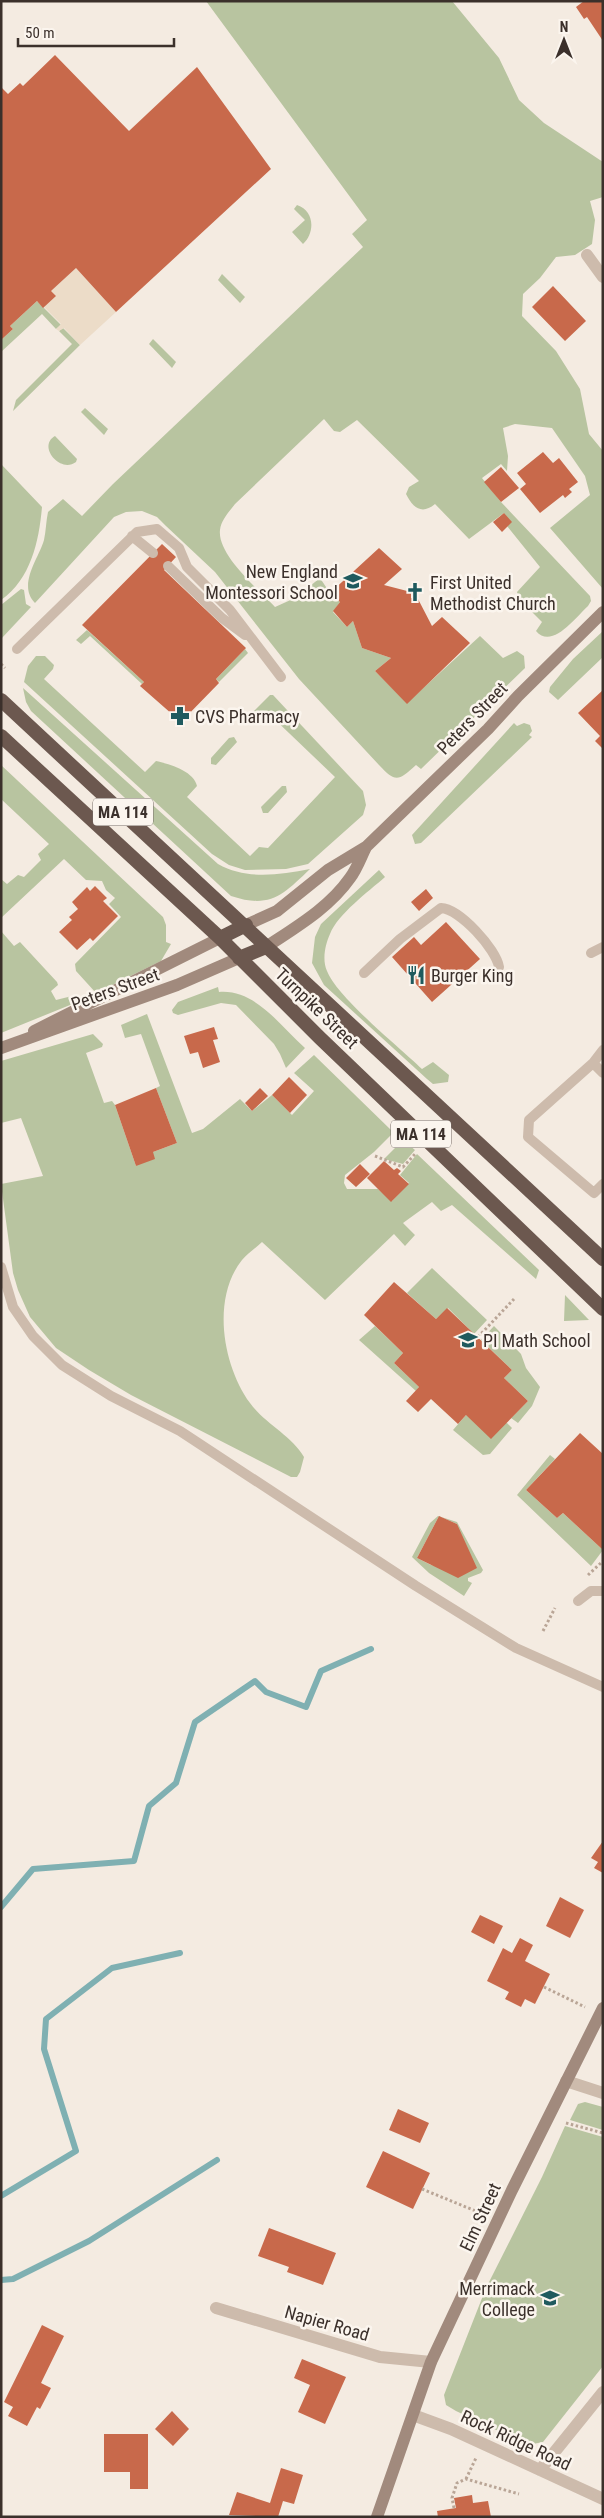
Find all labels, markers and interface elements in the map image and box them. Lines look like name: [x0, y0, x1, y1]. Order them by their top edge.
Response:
scale bar: [18, 15, 174, 47]
north arrow: [539, 15, 589, 65]
text: N: [560, 19, 568, 35]
text: 50 m: [25, 24, 55, 42]
place label: New England Montessori School: [205, 561, 338, 603]
school or university icon: New England Montessori School: [342, 570, 364, 592]
place label: First United Methodist Church: [430, 572, 556, 614]
church icon: First United Methodist Church: [404, 581, 426, 603]
street label: Peters Street: [432, 678, 512, 758]
pharmacy icon: CVS Pharmacy: [169, 705, 191, 727]
place label: CVS Pharmacy: [195, 706, 300, 727]
road number: MA 114: [93, 799, 153, 826]
street label: Peters Street: [68, 963, 162, 1015]
street label: Turnpike Street: [271, 963, 363, 1053]
restaurant icon: Burger King: [405, 964, 427, 986]
place label: Burger King: [431, 965, 513, 986]
road number: MA 114: [391, 1120, 451, 1148]
school or university icon: PI Math School: [457, 1329, 479, 1351]
place label: PI Math School: [483, 1330, 591, 1351]
street label: Elm Street: [455, 2180, 505, 2254]
place label: Merrimack College: [459, 2278, 535, 2320]
school or university icon: Merrimack College: [539, 2287, 561, 2309]
street label: Napier Road: [282, 2301, 372, 2345]
street label: Rock Ridge Road: [457, 2405, 575, 2475]

